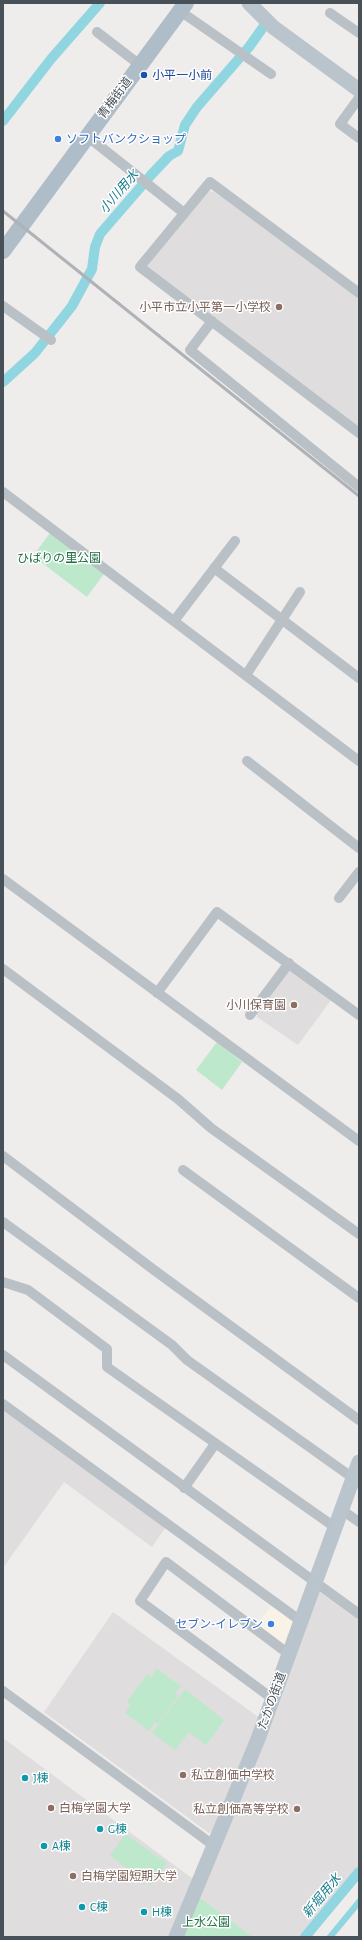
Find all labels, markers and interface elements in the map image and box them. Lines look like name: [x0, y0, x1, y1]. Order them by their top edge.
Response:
place label: 小平一小前: [152, 68, 212, 82]
marker: 小平一小前: [139, 70, 149, 80]
street label: 青梅街道: [95, 74, 135, 122]
place label: ソフトバンクショップ: [66, 132, 186, 146]
marker: ソフトバンクショップ: [53, 134, 63, 144]
water label: 小川用水: [96, 167, 142, 217]
place label: 小平市立小平第一小学校: [139, 300, 271, 314]
marker: 小平市立小平第一小学校: [274, 302, 284, 312]
park label: ひばりの里公園: [17, 551, 101, 565]
place label: 小川保育園: [226, 998, 286, 1012]
marker: 小川保育園: [289, 1000, 299, 1010]
place label: セブン-イレブン: [175, 1617, 263, 1631]
marker: セブン-イレブン: [266, 1619, 276, 1629]
street label: たかの街道: [255, 1670, 289, 1732]
place label: 私立創価中学校: [191, 1768, 275, 1782]
marker: 私立創価中学校: [178, 1770, 188, 1780]
place label: J棟: [33, 1771, 49, 1785]
marker: J棟: [20, 1773, 30, 1783]
place label: 白梅学園大学: [59, 1801, 131, 1815]
place label: 私立創価高等学校: [193, 1802, 289, 1816]
marker: 白梅学園大学: [46, 1803, 56, 1813]
marker: 私立創価高等学校: [292, 1804, 302, 1814]
place label: G棟: [108, 1822, 127, 1836]
marker: G棟: [95, 1824, 105, 1834]
place label: A棟: [52, 1839, 71, 1853]
marker: A棟: [39, 1841, 49, 1851]
place label: 白梅学園短期大学: [81, 1869, 177, 1883]
marker: 白梅学園短期大学: [68, 1871, 78, 1881]
water label: 新堀用水: [299, 1871, 345, 1921]
place label: C棟: [90, 1900, 108, 1914]
marker: C棟: [77, 1902, 87, 1912]
place label: H棟: [152, 1905, 172, 1919]
marker: H棟: [139, 1907, 149, 1917]
park label: 上水公園: [182, 1915, 230, 1929]

